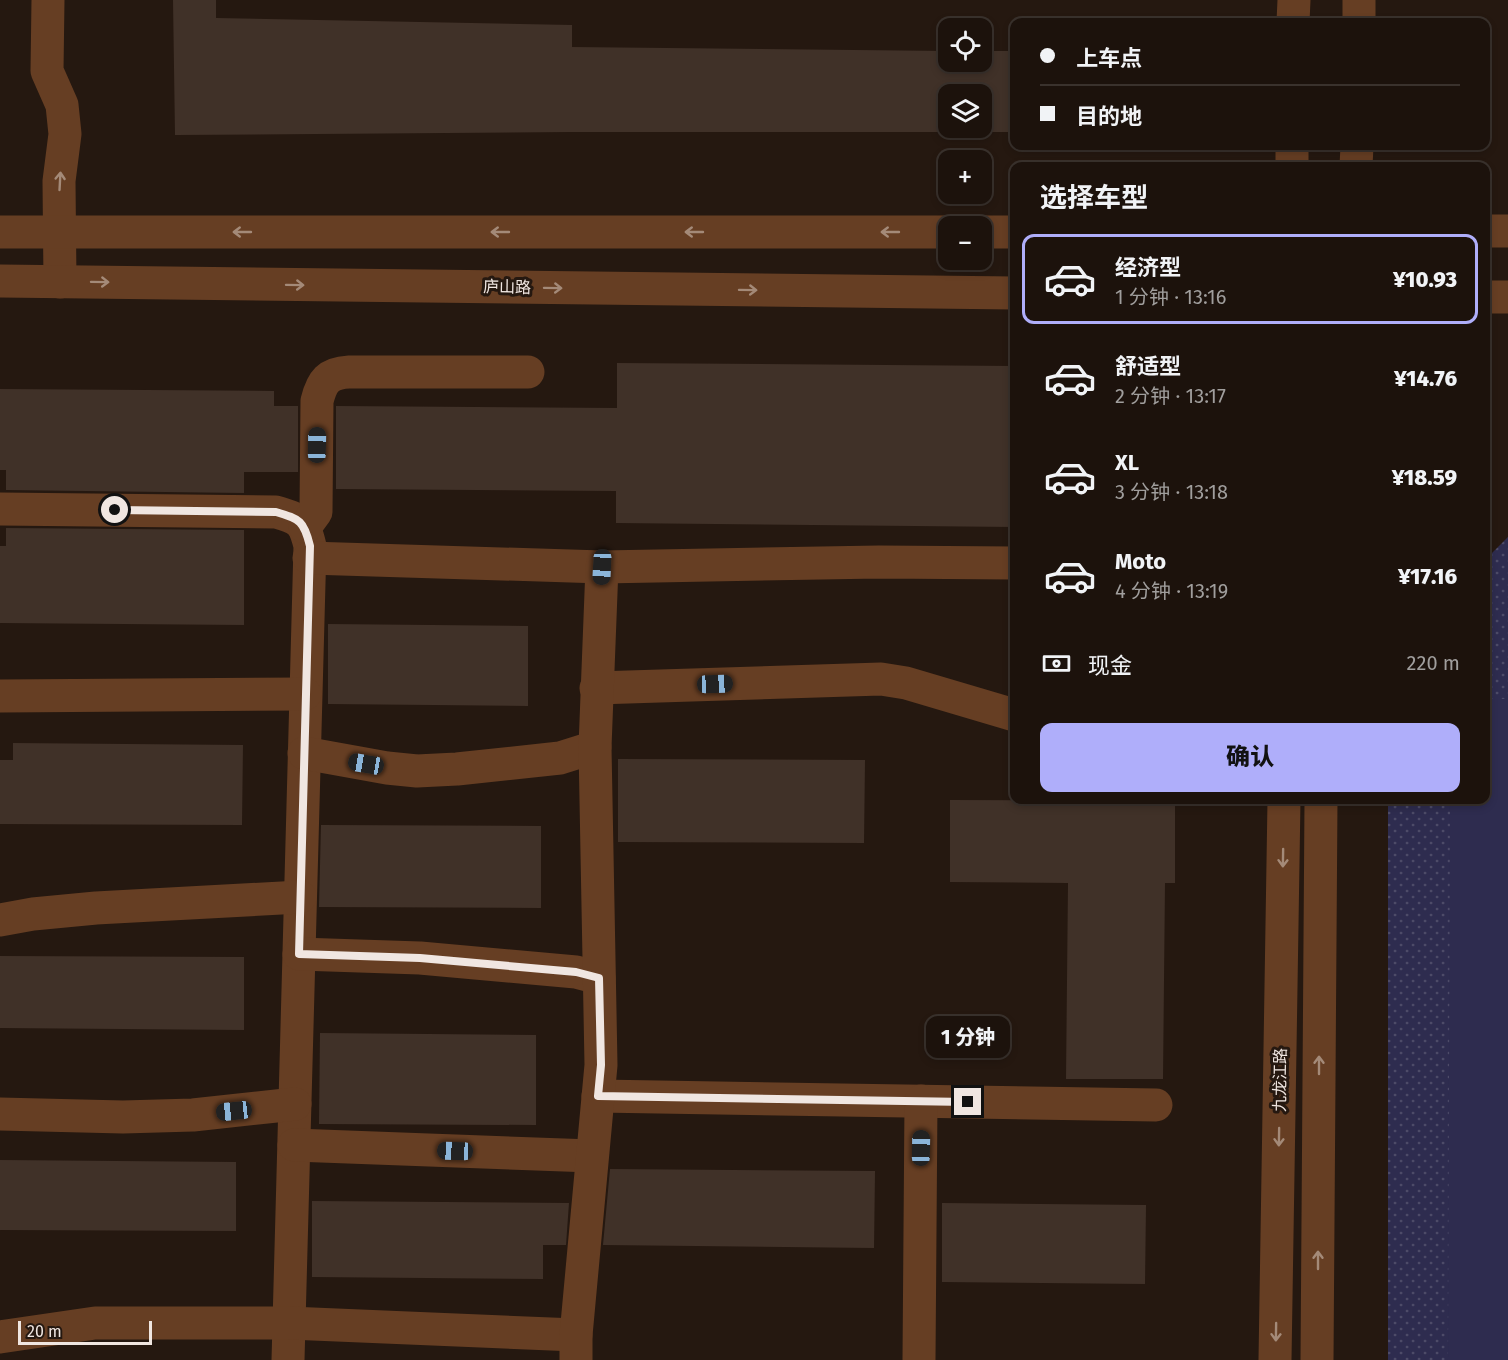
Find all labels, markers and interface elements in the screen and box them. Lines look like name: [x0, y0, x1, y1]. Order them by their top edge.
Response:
map controls: [938, 18, 992, 270]
button: locate: [938, 18, 992, 72]
text: 上车点: [1076, 45, 1142, 72]
button: layers: [938, 84, 992, 138]
text: 目的地: [1076, 103, 1142, 130]
button: +: [938, 150, 992, 204]
one-way arrow: [54, 172, 65, 192]
text: 选择车型: [1040, 182, 1148, 214]
button: −: [938, 216, 992, 270]
one-way arrow: [232, 226, 252, 238]
one-way arrow: [490, 226, 510, 238]
one-way arrow: [685, 226, 705, 238]
one-way arrow: [880, 226, 900, 238]
icon: car: [1043, 252, 1097, 306]
text: 经济型: [1115, 254, 1181, 281]
text: ¥10.93: [1393, 266, 1457, 293]
one-way arrow: [90, 277, 110, 288]
street label: 庐山路: [483, 277, 531, 297]
one-way arrow: [285, 279, 305, 291]
one-way arrow: [543, 282, 563, 294]
one-way arrow: [738, 284, 758, 296]
text: 1 分钟 · 13:16: [1115, 285, 1226, 309]
icon: car: [1043, 351, 1097, 405]
text: 舒适型: [1115, 353, 1181, 380]
text: ¥14.76: [1394, 365, 1457, 392]
text: 2 分钟 · 13:17: [1115, 384, 1226, 408]
car: [308, 427, 326, 463]
text: XL: [1115, 449, 1139, 476]
icon: car: [1043, 450, 1097, 504]
text: ¥18.59: [1392, 464, 1457, 491]
text: 3 分钟 · 13:18: [1115, 480, 1228, 504]
route start: [101, 496, 128, 523]
text: Moto: [1115, 548, 1166, 575]
car: [592, 549, 612, 585]
icon: car: [1043, 549, 1097, 603]
text: ¥17.16: [1398, 563, 1457, 590]
text: 4 分钟 · 13:19: [1115, 579, 1228, 603]
icon: cash: [1040, 647, 1073, 680]
text: 220 m: [1407, 651, 1460, 675]
text: 现金: [1088, 652, 1132, 679]
car: [697, 674, 733, 694]
button: 确认: [1040, 723, 1460, 792]
car: [347, 752, 385, 776]
one-way arrow: [1277, 847, 1289, 867]
callout: 1 分钟: [926, 1015, 1010, 1057]
text: 1 分钟: [941, 1025, 995, 1049]
street label: 九龙江路: [1270, 1048, 1290, 1112]
one-way arrow: [1314, 1055, 1325, 1075]
route end: [954, 1088, 981, 1115]
car: [215, 1100, 253, 1122]
one-way arrow: [1273, 1126, 1285, 1146]
car: [912, 1130, 930, 1166]
car: [437, 1141, 473, 1161]
one-way arrow: [1312, 1250, 1324, 1270]
scale bar: [18, 1318, 152, 1346]
one-way arrow: [1270, 1321, 1282, 1341]
text: 20 m: [27, 1322, 62, 1341]

